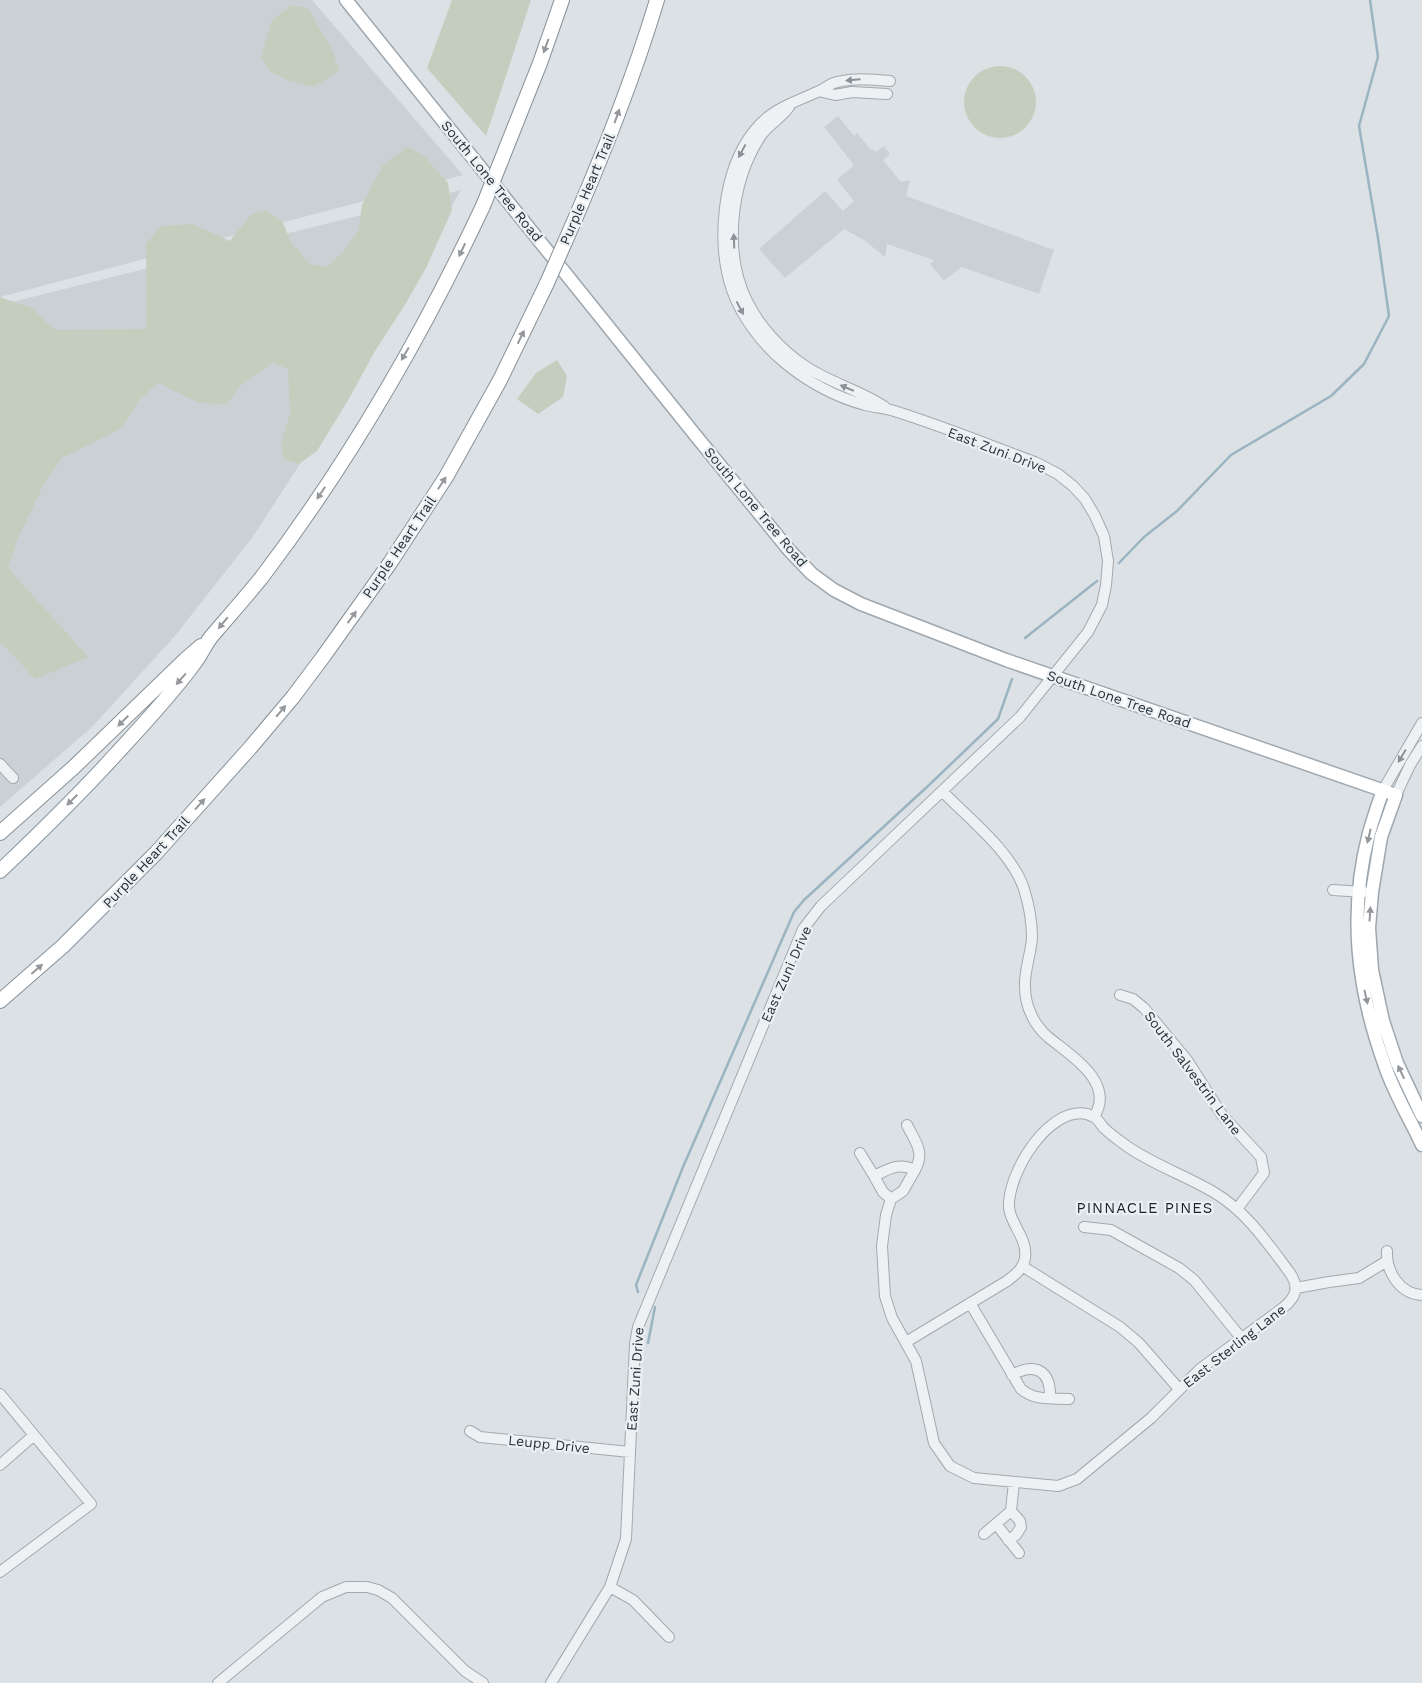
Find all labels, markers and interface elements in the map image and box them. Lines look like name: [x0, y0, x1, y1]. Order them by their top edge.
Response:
one-way arrow: [542, 39, 550, 54]
one-way arrow: [845, 76, 861, 84]
one-way arrow: [613, 108, 621, 123]
street label: South Lone Tree Road: [438, 117, 546, 245]
street label: Purple Heart Trail: [556, 130, 618, 247]
one-way arrow: [738, 144, 746, 158]
one-way arrow: [730, 233, 738, 249]
one-way arrow: [458, 243, 466, 257]
one-way arrow: [736, 301, 745, 315]
one-way arrow: [517, 330, 525, 344]
one-way arrow: [401, 348, 410, 361]
one-way arrow: [840, 384, 854, 392]
street label: East Zuni Drive: [946, 424, 1048, 476]
street label: South Lone Tree Road: [701, 444, 811, 570]
one-way arrow: [438, 476, 447, 489]
one-way arrow: [316, 486, 326, 500]
street label: Purple Heart Trail: [359, 492, 439, 601]
one-way arrow: [346, 611, 356, 624]
one-way arrow: [218, 616, 229, 629]
street label: South Lone Tree Road: [1045, 667, 1193, 731]
one-way arrow: [176, 673, 187, 686]
one-way arrow: [276, 704, 287, 717]
one-way arrow: [117, 715, 129, 727]
one-way arrow: [1397, 750, 1406, 763]
one-way arrow: [67, 794, 79, 806]
one-way arrow: [194, 798, 206, 810]
street label: Purple Heart Trail: [99, 812, 193, 911]
one-way arrow: [1365, 829, 1373, 844]
one-way arrow: [1366, 906, 1374, 922]
street label: East Zuni Drive: [758, 923, 814, 1025]
one-way arrow: [30, 963, 42, 975]
one-way arrow: [1362, 990, 1370, 1006]
street label: South Salvestrin Lane: [1141, 1008, 1245, 1138]
one-way arrow: [1397, 1065, 1405, 1079]
district label: PINNACLE PINES: [1077, 1199, 1213, 1217]
street label: East Sterling Lane: [1180, 1301, 1288, 1391]
street label: East Zuni Drive: [623, 1327, 647, 1431]
street label: Leupp Drive: [507, 1432, 591, 1456]

